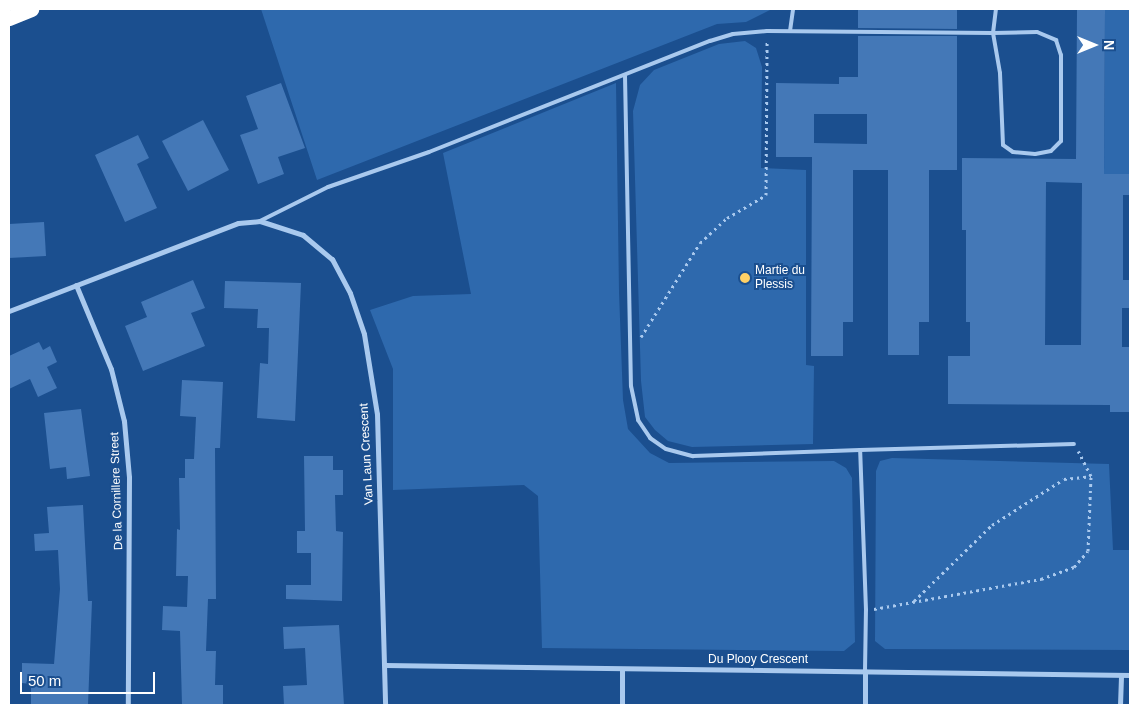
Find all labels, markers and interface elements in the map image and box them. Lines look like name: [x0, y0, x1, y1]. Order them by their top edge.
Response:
north arrow: [1069, 20, 1119, 70]
text: N: [1101, 40, 1117, 50]
place label: Martie du Plessis: [755, 264, 805, 292]
marker: Martie du Plessis: [739, 272, 751, 284]
street label: Van Laun Crescent: [357, 403, 377, 505]
street label: De la Cornillere Street: [108, 432, 126, 550]
street label: Du Plooy Crescent: [708, 653, 808, 667]
scale bar: [22, 662, 158, 694]
text: 50 m: [28, 672, 61, 689]

